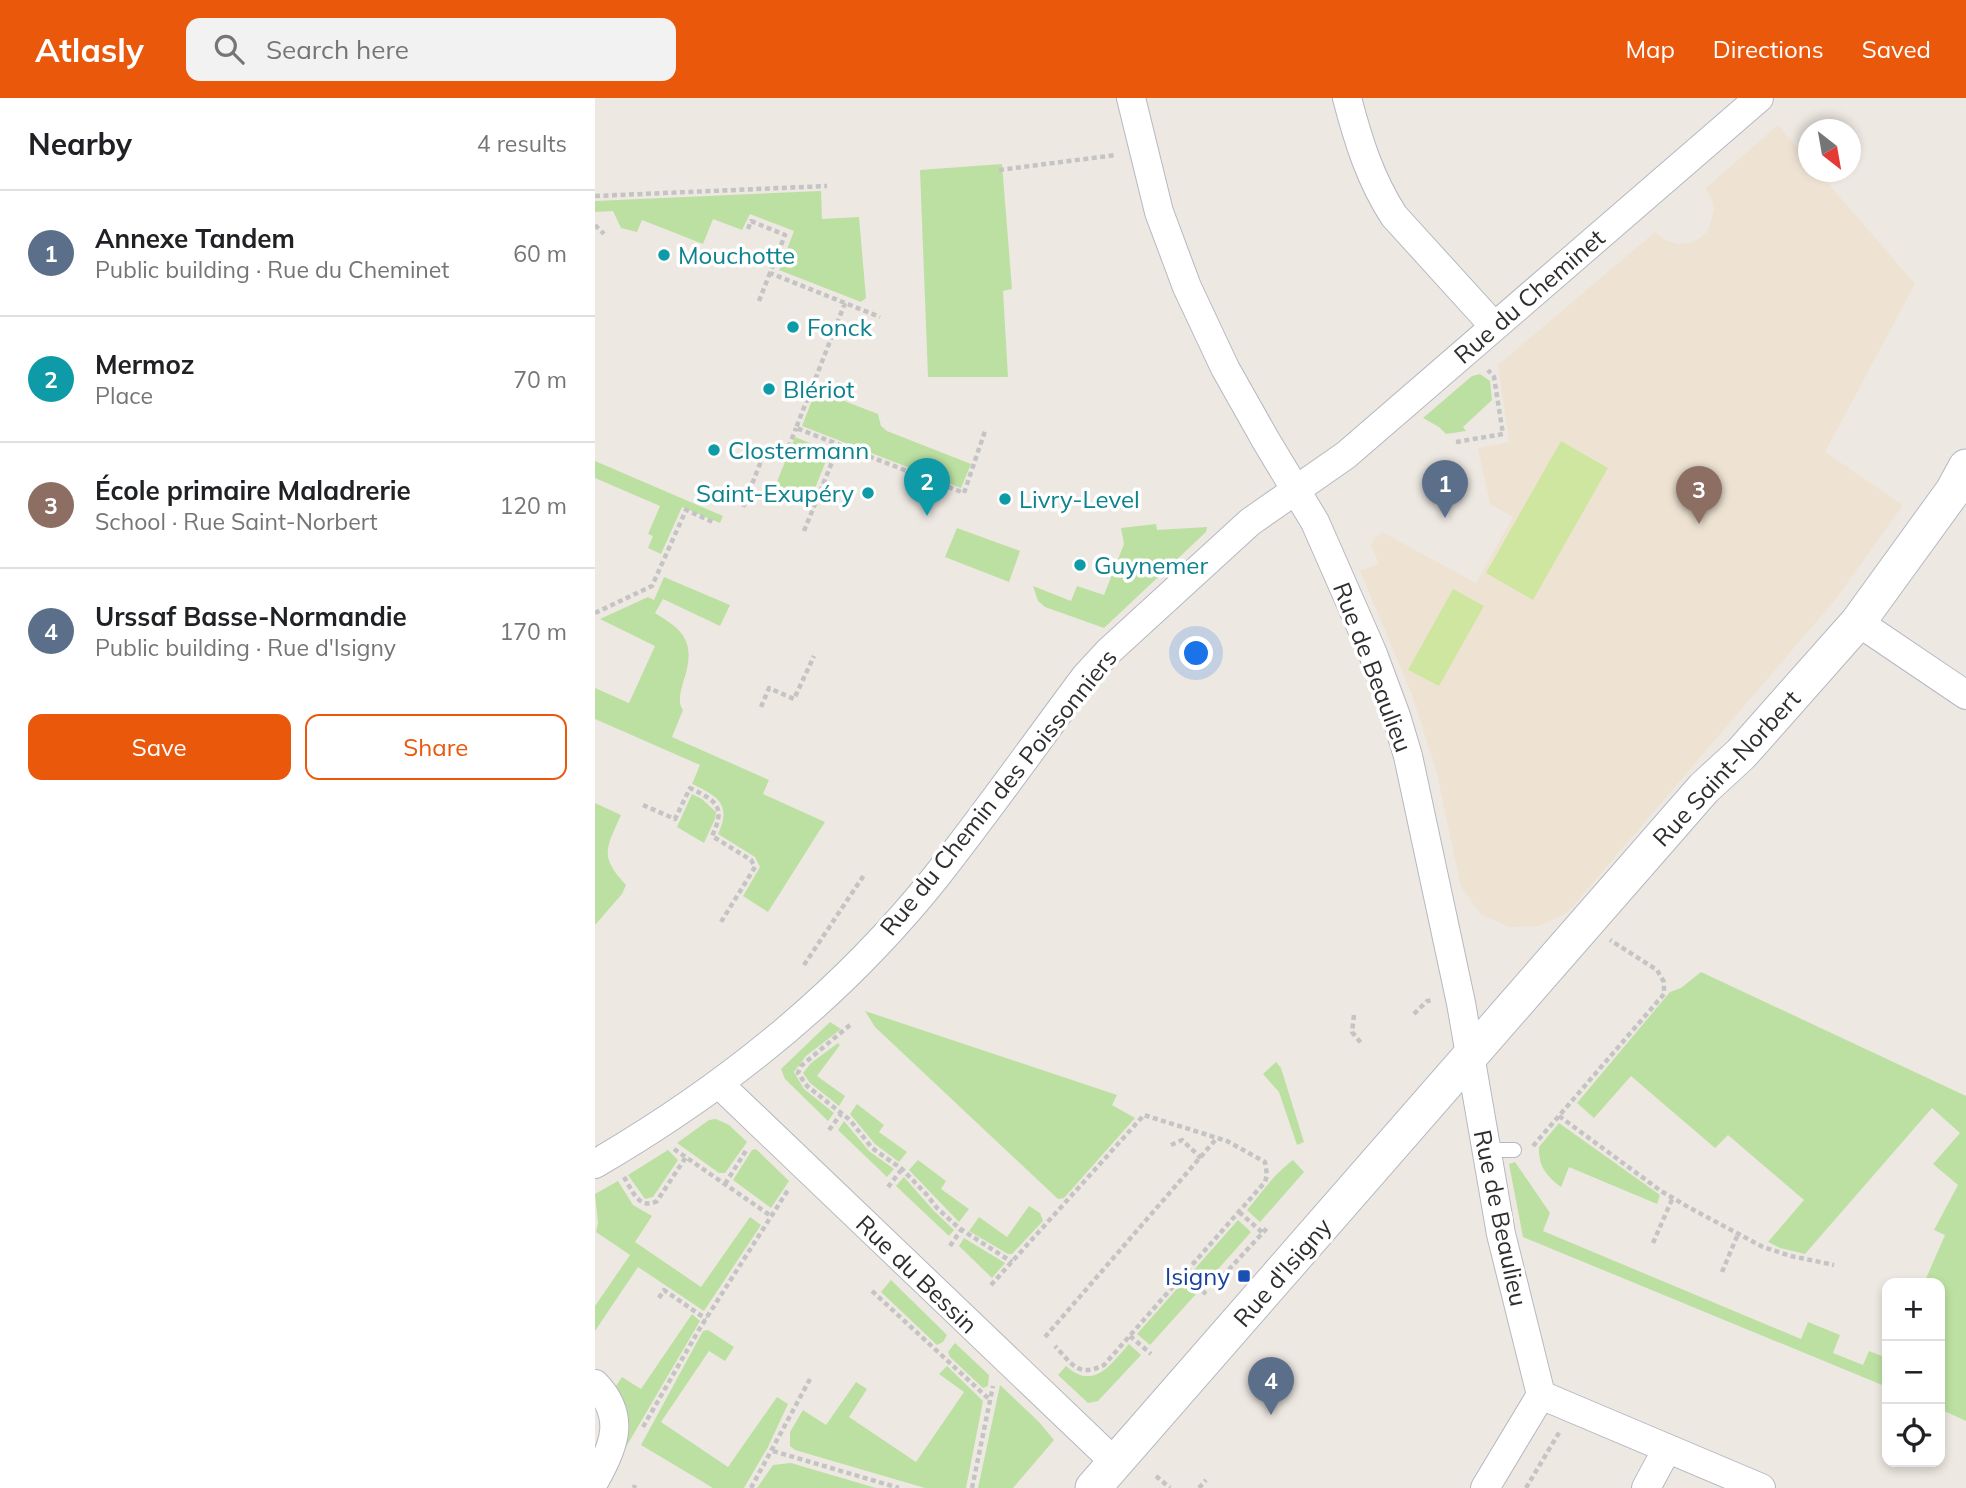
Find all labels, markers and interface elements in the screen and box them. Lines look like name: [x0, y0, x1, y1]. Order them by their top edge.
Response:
search box: [186, 18, 676, 81]
text: Atlasly: [35, 29, 144, 70]
icon: search: [210, 30, 248, 68]
text: Search here: [266, 33, 409, 66]
text: Map: [1625, 34, 1675, 64]
text: Directions: [1713, 34, 1824, 64]
text: Saved: [1862, 34, 1931, 64]
north arrow: [1798, 119, 1861, 182]
text: Nearby: [28, 125, 132, 163]
text: 4 results: [477, 129, 567, 158]
text: Annexe Tandem: [95, 222, 295, 255]
street label: Rue du Cheminet: [1447, 222, 1611, 370]
text: 1: [44, 239, 58, 268]
text: 60 m: [513, 239, 567, 268]
place label: Mouchotte: [678, 240, 795, 270]
marker: Mouchotte: [656, 247, 672, 263]
text: Public building · Rue du Cheminet: [95, 255, 449, 284]
place label: Fonck: [807, 312, 873, 342]
marker: Fonck: [785, 319, 801, 335]
text: Mermoz: [95, 348, 194, 381]
text: 2: [44, 365, 58, 394]
text: 70 m: [513, 365, 567, 394]
place label: Blériot: [783, 374, 855, 404]
text: Place: [95, 381, 153, 410]
marker: Blériot: [761, 381, 777, 397]
place label: Clostermann: [728, 435, 869, 465]
marker: Clostermann: [706, 442, 722, 458]
pin: 2: [904, 458, 950, 516]
pin: 1: [1422, 460, 1468, 518]
pin: 3: [1676, 466, 1722, 524]
text: École primaire Maladrerie: [95, 474, 411, 507]
place label: Saint-Exupéry: [696, 478, 854, 508]
place label: Livry-Level: [1019, 484, 1140, 514]
marker: Saint-Exupéry: [860, 485, 876, 501]
text: 3: [44, 491, 58, 520]
text: 120 m: [499, 491, 567, 520]
marker: Livry-Level: [997, 491, 1013, 507]
text: School · Rue Saint-Norbert: [95, 507, 378, 536]
place label: Guynemer: [1094, 550, 1208, 580]
marker: Guynemer: [1072, 557, 1088, 573]
street label: Rue de Beaulieu: [1327, 578, 1419, 756]
text: Urssaf Basse-Normandie: [95, 600, 407, 633]
text: 4: [44, 617, 58, 646]
text: 170 m: [499, 617, 567, 646]
text: Public building · Rue d'Isigny: [95, 633, 396, 662]
your location: [1179, 636, 1213, 670]
street label: Rue du Chemin des Poissonniers: [873, 643, 1123, 941]
street label: Rue Saint-Norbert: [1646, 684, 1806, 852]
button: Save: [28, 714, 291, 780]
button: Share: [305, 714, 567, 780]
street label: Rue de Beaulieu: [1468, 1127, 1534, 1309]
street label: Rue du Bessin: [850, 1209, 984, 1339]
street label: Rue d'Isigny: [1227, 1211, 1338, 1333]
place label: Isigny: [1165, 1261, 1230, 1291]
marker: Isigny: [1236, 1268, 1252, 1284]
map controls: [1882, 1278, 1945, 1467]
button: +: [1882, 1278, 1945, 1341]
button: −: [1882, 1341, 1945, 1404]
pin: 4: [1248, 1357, 1294, 1415]
button: locate: [1882, 1404, 1945, 1467]

